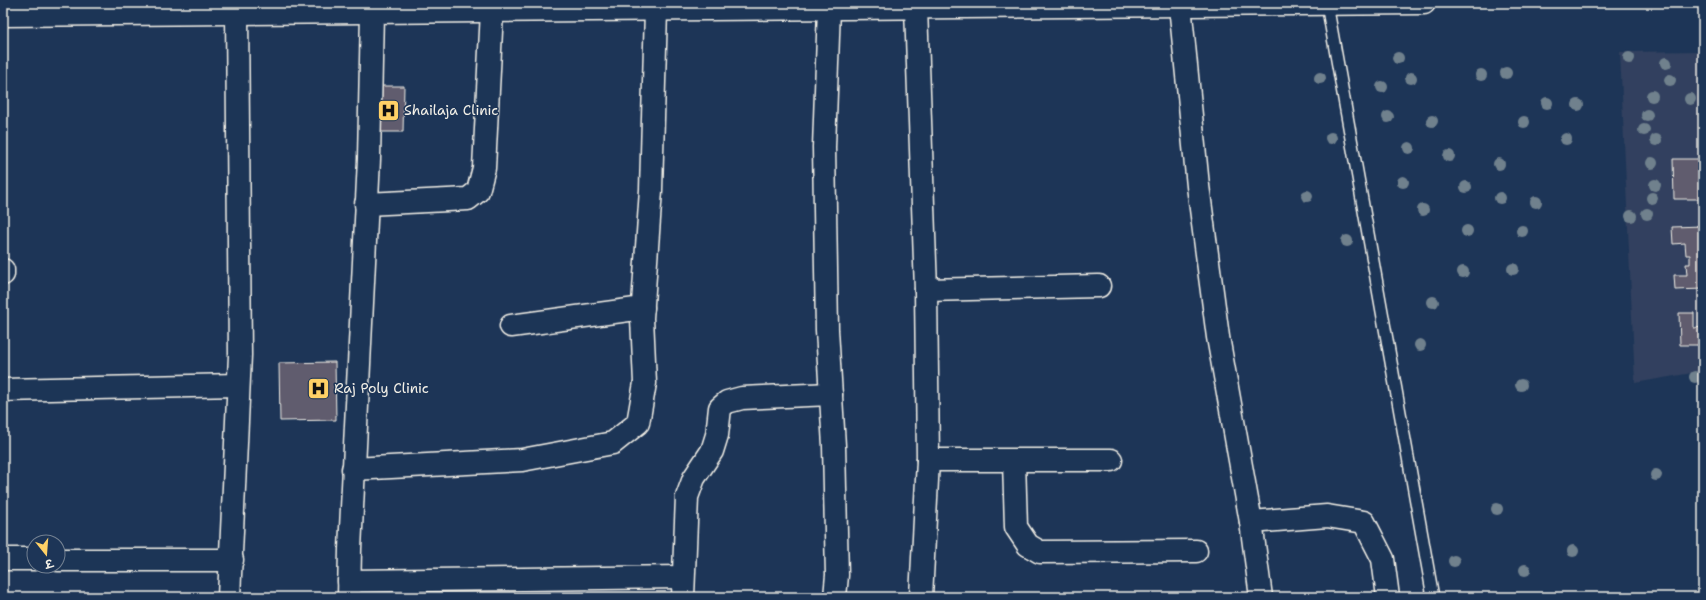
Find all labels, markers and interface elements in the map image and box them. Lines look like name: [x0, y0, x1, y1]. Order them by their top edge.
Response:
hospital icon: Shailaja Clinic: [376, 97, 402, 123]
place label: Shailaja Clinic: [404, 101, 498, 119]
hospital icon: Raj Poly Clinic: [305, 375, 331, 401]
place label: Raj Poly Clinic: [334, 379, 429, 397]
north arrow: [26, 534, 66, 574]
text: उ: [41, 555, 55, 572]

